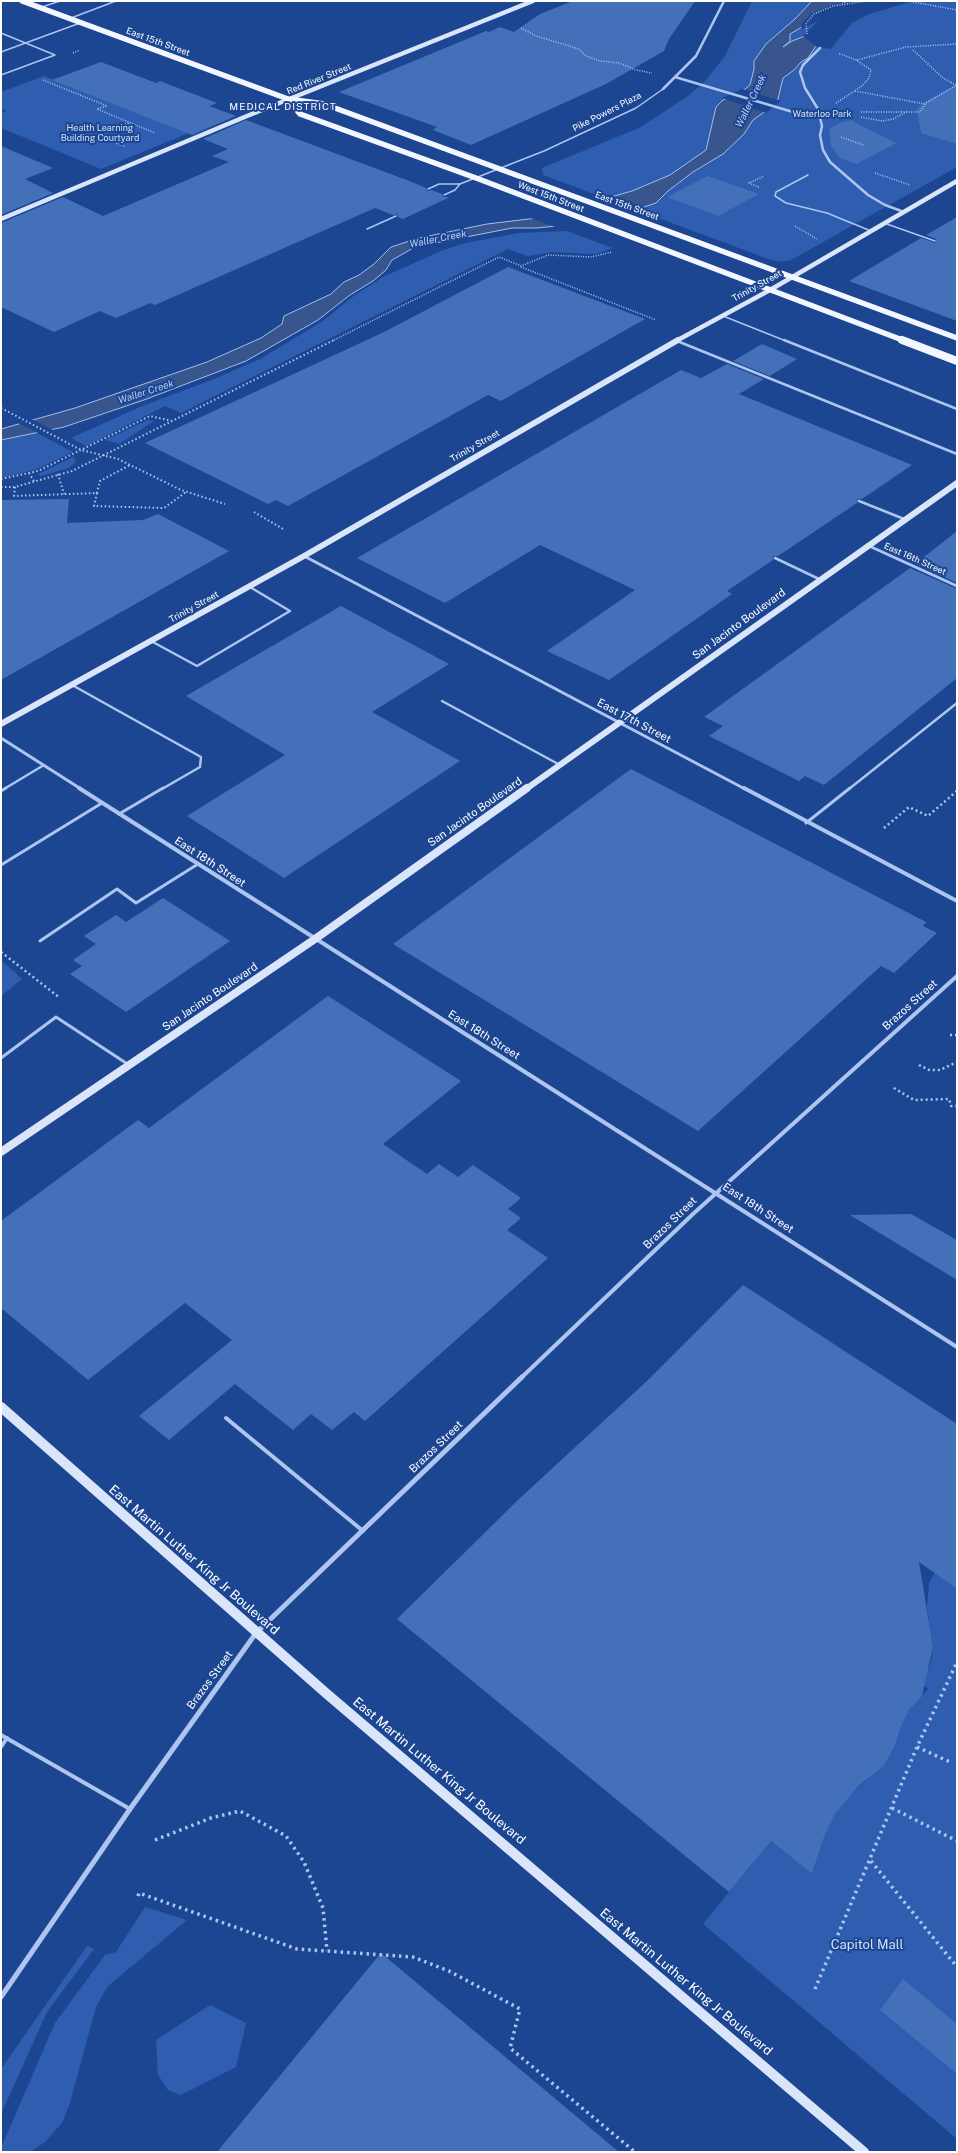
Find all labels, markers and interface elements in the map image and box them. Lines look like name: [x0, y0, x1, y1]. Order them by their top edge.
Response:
street label: East 15th Street: [125, 25, 191, 59]
street label: Red River Street: [285, 61, 353, 97]
water label: Waller Creek: [733, 72, 769, 130]
street label: Pike Powers Plaza: [571, 90, 643, 134]
district label: MEDICAL DISTRICT: [229, 101, 337, 113]
park label: Waterloo Park: [792, 109, 852, 119]
park label: Health Learning Building Courtyard: [61, 123, 139, 144]
street label: West 15th Street: [516, 179, 586, 215]
street label: East 15th Street: [594, 189, 660, 223]
water label: Waller Creek: [408, 228, 468, 250]
street label: Trinity Street: [730, 268, 784, 304]
water label: Waller Creek: [117, 377, 175, 407]
street label: Trinity Street: [448, 428, 502, 464]
street label: East 16th Street: [882, 540, 948, 578]
street label: San Jacinto Boulevard: [690, 586, 788, 662]
street label: Trinity Street: [167, 589, 221, 625]
street label: East 17th Street: [595, 696, 673, 746]
street label: San Jacinto Boulevard: [425, 774, 525, 850]
street label: East 18th Street: [172, 834, 248, 890]
street label: San Jacinto Boulevard: [160, 960, 260, 1034]
street label: Brazos Street: [880, 977, 940, 1033]
street label: East 18th Street: [446, 1008, 522, 1062]
street label: East 18th Street: [720, 1180, 796, 1236]
street label: Brazos Street: [640, 1194, 700, 1252]
street label: Brazos Street: [406, 1418, 466, 1476]
street label: East Martin Luther King Jr Boulevard: [106, 1482, 282, 1638]
street label: Brazos Street: [184, 1648, 236, 1712]
street label: East Martin Luther King Jr Boulevard: [349, 1694, 529, 1848]
street label: East Martin Luther King Jr Boulevard: [596, 1905, 776, 2059]
park label: Capitol Mall: [831, 1937, 903, 1953]

